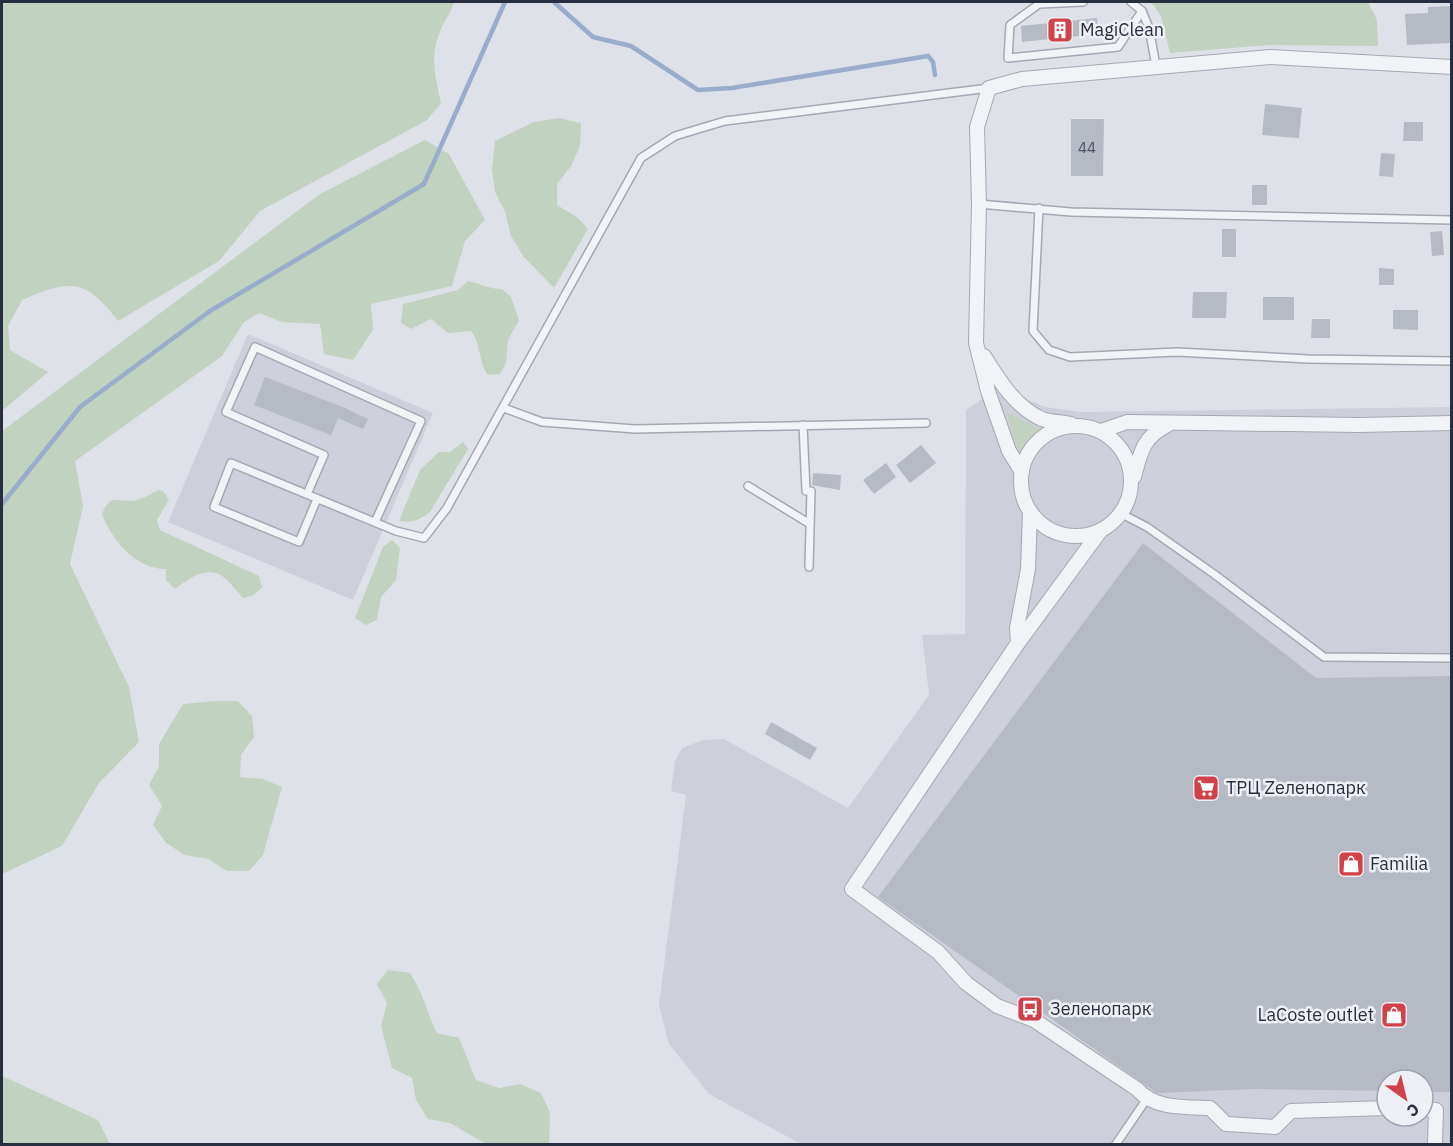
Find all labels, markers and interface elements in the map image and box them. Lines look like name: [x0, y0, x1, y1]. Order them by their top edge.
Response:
building icon: MagiClean: [1045, 15, 1075, 45]
place label: MagiClean: [1080, 18, 1164, 41]
house number: 44: [1078, 138, 1096, 157]
supermarket icon: ТРЦ Zеленопарк: [1191, 773, 1221, 803]
place label: ТРЦ Zеленопарк: [1226, 776, 1366, 799]
shop icon: Familia: [1336, 849, 1366, 879]
place label: Familia: [1370, 852, 1429, 875]
bus stop icon: Зеленопарк: [1015, 994, 1045, 1024]
place label: Зеленопарк: [1050, 997, 1152, 1020]
shop icon: LaCoste outlet: [1379, 1000, 1409, 1030]
place label: LaCoste outlet: [1257, 1003, 1374, 1026]
north arrow: [1375, 1068, 1435, 1128]
text: С: [1403, 1099, 1423, 1122]

